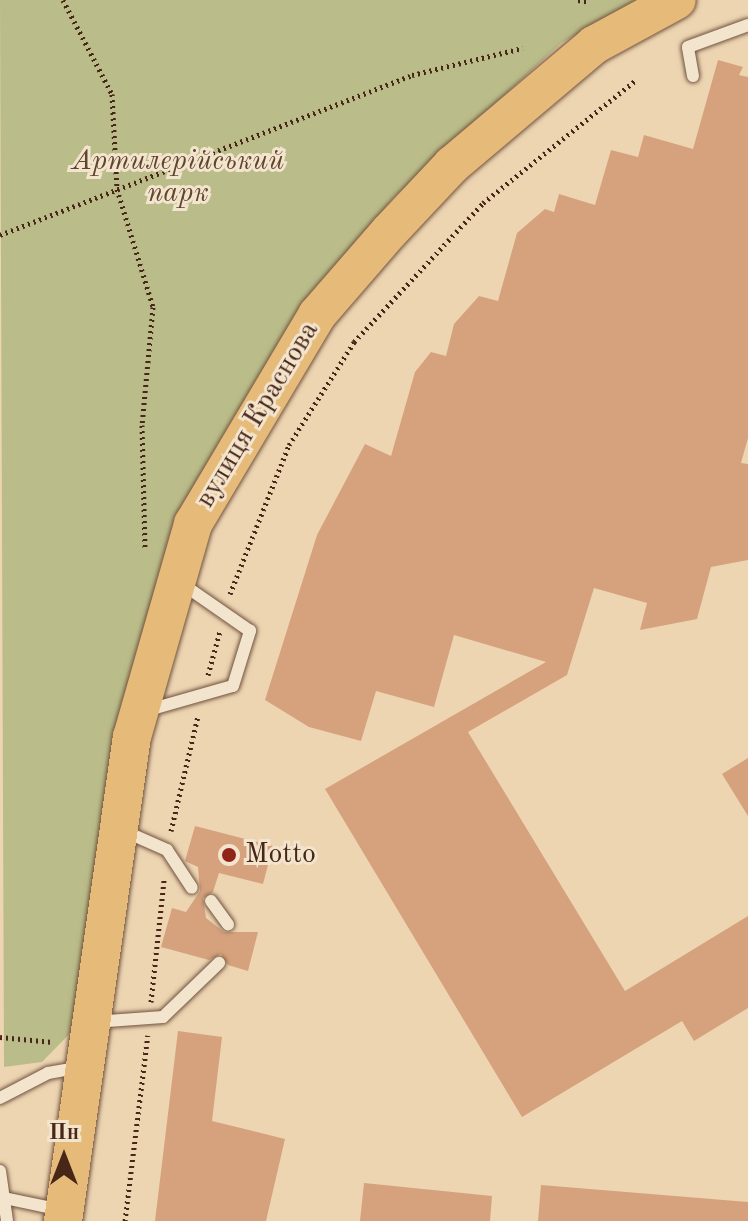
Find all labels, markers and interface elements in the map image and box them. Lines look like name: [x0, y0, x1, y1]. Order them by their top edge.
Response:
park label: Артилерійський парк: [72, 145, 284, 211]
street label: вулиця Краснова: [189, 316, 327, 514]
place label: Motto: [245, 838, 316, 872]
marker: Motto: [220, 846, 238, 864]
north arrow: [24, 1117, 104, 1197]
text: Пн: [49, 1122, 79, 1144]

